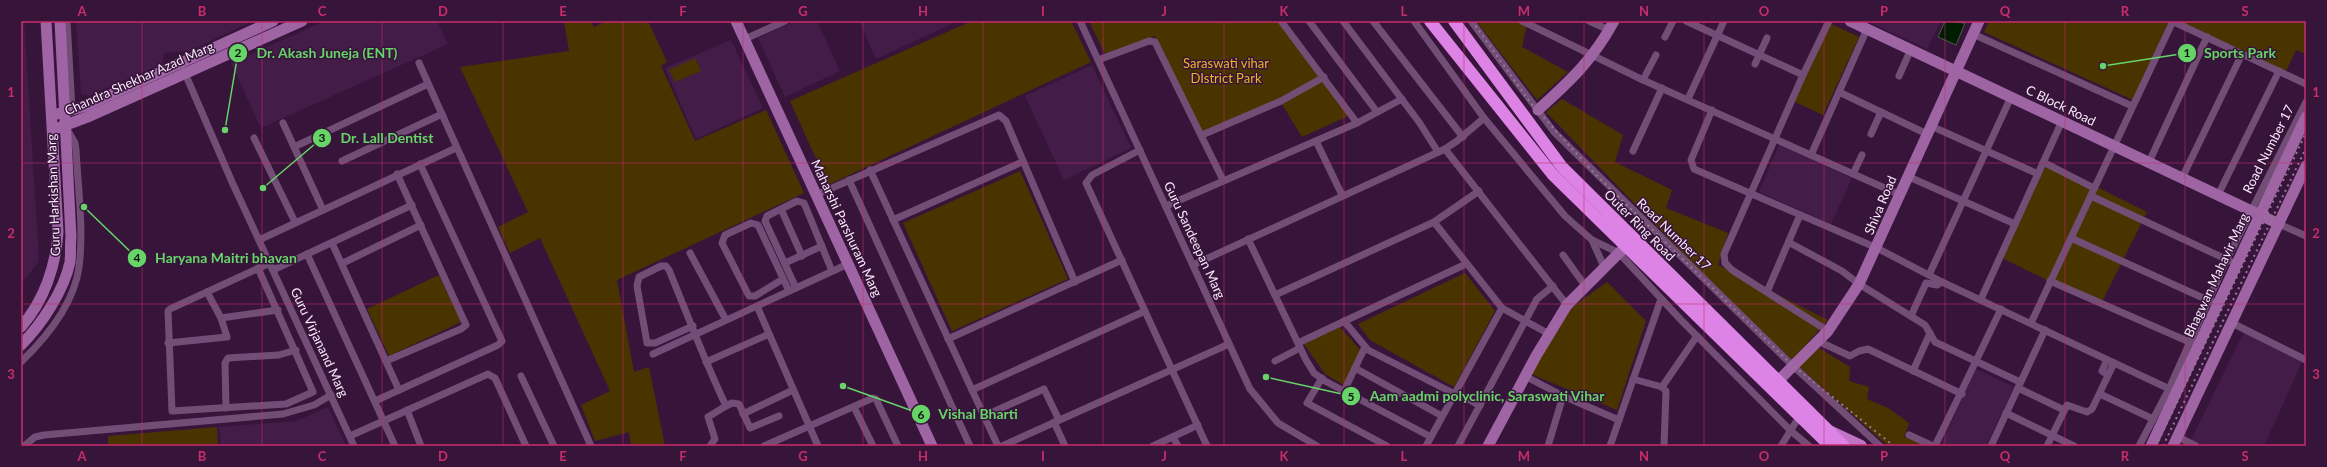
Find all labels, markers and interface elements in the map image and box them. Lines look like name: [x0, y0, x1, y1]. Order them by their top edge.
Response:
text: A: [76, 3, 87, 19]
text: B: [198, 3, 207, 19]
text: C: [318, 3, 327, 19]
text: D: [438, 3, 448, 19]
text: E: [559, 3, 567, 19]
text: F: [679, 3, 687, 19]
text: G: [798, 3, 808, 19]
text: H: [918, 3, 928, 19]
text: I: [1041, 3, 1045, 19]
text: J: [1161, 3, 1167, 19]
text: K: [1280, 3, 1290, 19]
text: L: [1401, 3, 1408, 19]
text: M: [1518, 3, 1530, 19]
text: N: [1639, 3, 1649, 19]
text: O: [1759, 3, 1770, 19]
text: P: [1880, 3, 1888, 19]
text: Q: [2000, 3, 2011, 19]
text: R: [2121, 3, 2130, 19]
text: S: [2241, 3, 2249, 19]
street label: Chandra Shekhar Azad Marg: [62, 38, 216, 118]
callout: Dr. Akash Juneja (ENT): [228, 40, 406, 66]
callout: Sports Park: [2177, 40, 2284, 66]
text: Dr. Akash Juneja (ENT): [257, 44, 398, 61]
text: Sports Park: [2204, 44, 2276, 61]
text: 2: [235, 45, 242, 60]
text: 1: [2184, 45, 2191, 60]
park label: Saraswati vihar DIstrict Park: [1183, 55, 1269, 86]
street label: C Block Road: [2023, 81, 2099, 129]
text: 1: [7, 84, 15, 100]
text: 1: [2312, 84, 2320, 100]
street label: Road Number 17: [2239, 102, 2297, 196]
callout: Dr. Lall Dentist: [312, 125, 441, 151]
text: Dr. Lall Dentist: [341, 129, 434, 146]
text: 3: [319, 130, 326, 145]
street label: Guru Harkishan Marg: [43, 133, 63, 256]
street label: Maharshi Parshuram Marg: [808, 157, 886, 299]
street label: Shiva Road: [1860, 173, 1900, 237]
street label: Guru Sandeepan Marg: [1161, 179, 1229, 301]
street label: Outer Ring Road: [1601, 186, 1679, 264]
street label: Road Number 17: [1634, 195, 1715, 274]
street label: Bhagwan Mahavir Marg: [2180, 210, 2252, 340]
text: 2: [7, 225, 15, 241]
text: 2: [2312, 225, 2320, 241]
callout: Haryana Maitri bhavan: [127, 245, 305, 271]
text: Haryana Maitri bhavan: [155, 249, 297, 266]
text: 4: [134, 250, 141, 265]
street label: Guru Virjanand Marg: [288, 285, 352, 400]
text: 3: [7, 366, 15, 382]
text: 3: [2312, 366, 2320, 382]
callout: Aam aadmi polyclinic, Saraswati Vihar: [1341, 383, 1613, 409]
text: Aam aadmi polyclinic, Saraswati Vihar: [1369, 387, 1605, 404]
text: 5: [1348, 389, 1355, 404]
callout: Vishal Bharti: [911, 401, 1026, 427]
text: Vishal Bharti: [937, 405, 1018, 422]
text: 6: [918, 407, 925, 422]
text: A: [76, 448, 87, 464]
text: B: [198, 448, 207, 464]
text: C: [318, 448, 327, 464]
text: D: [438, 448, 448, 464]
text: E: [559, 448, 567, 464]
text: F: [679, 448, 687, 464]
text: G: [798, 448, 808, 464]
text: H: [918, 448, 928, 464]
text: I: [1041, 448, 1045, 464]
text: J: [1161, 448, 1167, 464]
text: K: [1280, 448, 1290, 464]
text: L: [1401, 448, 1408, 464]
text: M: [1518, 448, 1530, 464]
text: N: [1639, 448, 1649, 464]
text: O: [1759, 448, 1770, 464]
text: P: [1880, 448, 1888, 464]
text: Q: [2000, 448, 2011, 464]
text: R: [2121, 448, 2130, 464]
text: S: [2241, 448, 2249, 464]

